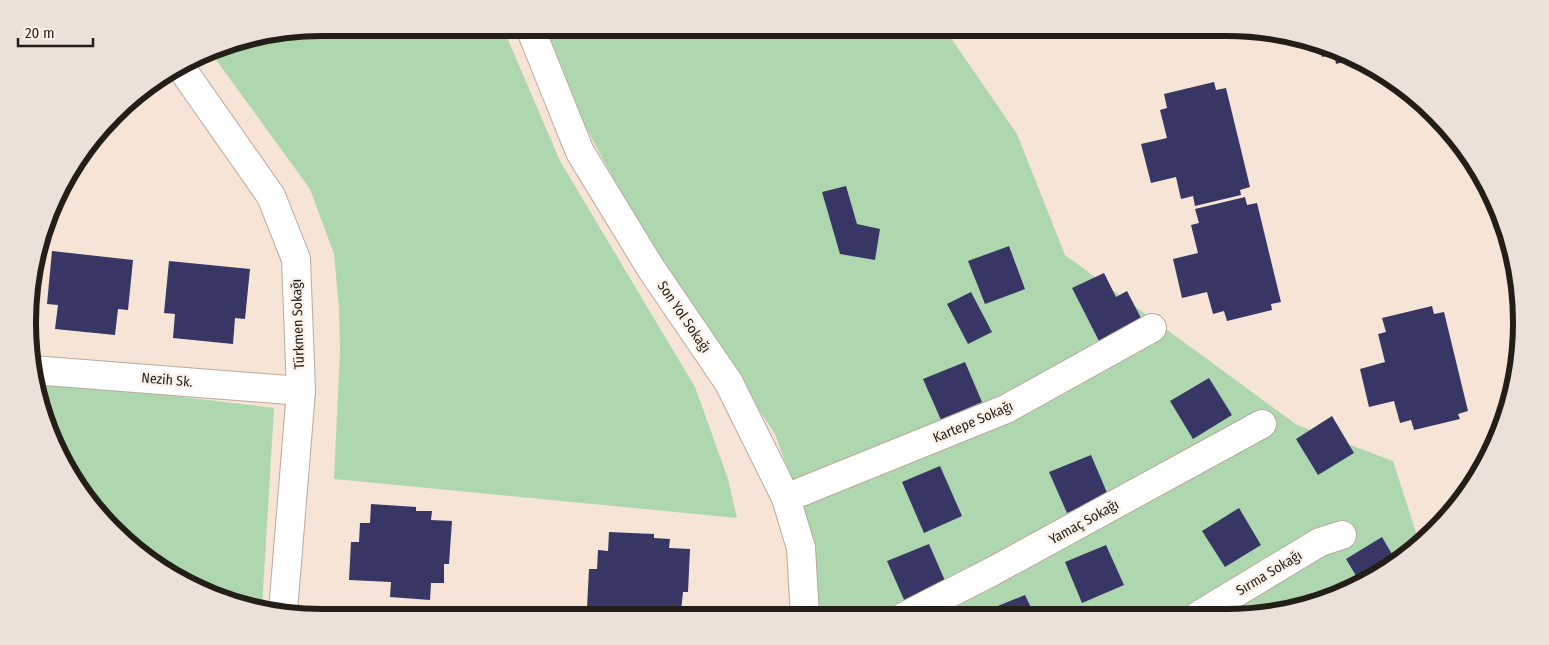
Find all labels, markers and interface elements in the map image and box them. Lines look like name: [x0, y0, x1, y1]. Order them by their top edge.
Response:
scale bar: [18, 15, 92, 47]
text: 20 m: [25, 24, 55, 42]
street label: Türkmen Sokağı: [288, 278, 308, 370]
street label: Son Yol Sokağı: [654, 278, 714, 356]
street label: Nezih Sk.: [141, 369, 193, 391]
street label: Kartepe Sokağı: [930, 397, 1016, 447]
street label: Yamaç Sokağı: [1046, 496, 1122, 548]
street label: Sırma Sokağı: [1233, 547, 1305, 599]

